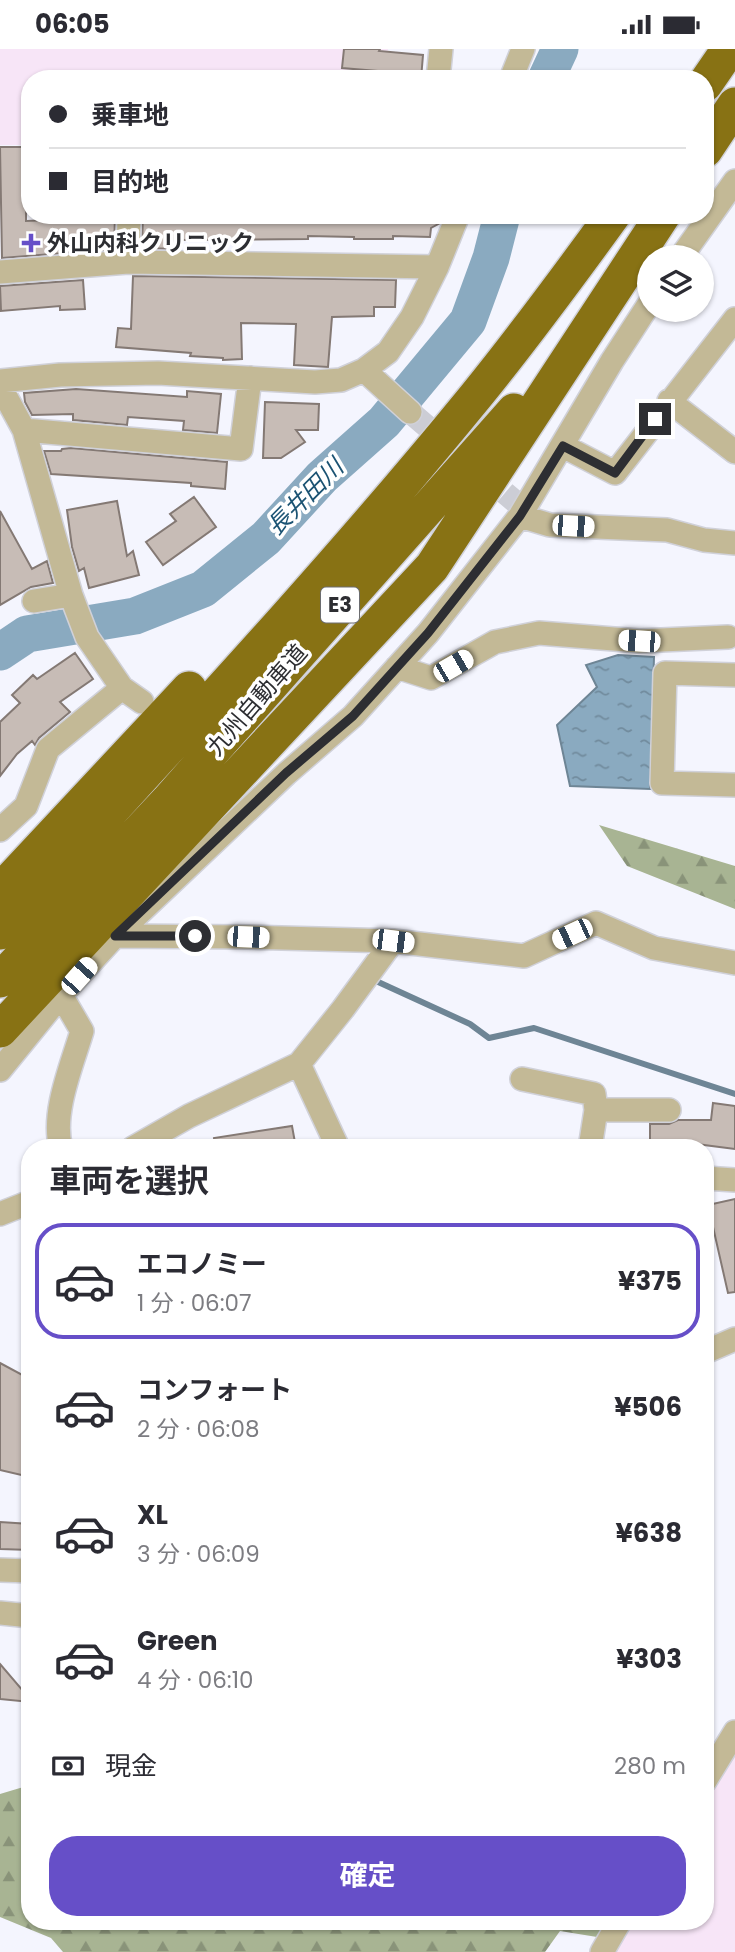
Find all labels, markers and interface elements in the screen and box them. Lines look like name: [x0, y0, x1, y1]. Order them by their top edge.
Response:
text: 06:05: [35, 6, 110, 42]
text: 乗車地: [91, 97, 169, 133]
text: 目的地: [91, 164, 169, 200]
place label: 外山内科クリニック: [47, 227, 254, 259]
marker: 外山内科クリニック: [21, 233, 41, 253]
map controls: [637, 245, 714, 322]
button: layers: [637, 245, 714, 322]
route end: [639, 403, 671, 435]
water label: 長井田川: [259, 449, 352, 542]
car: [552, 514, 595, 538]
road number: E3: [321, 587, 359, 623]
car: [618, 629, 661, 653]
street label: 九州自動車道: [200, 637, 314, 763]
car: [430, 646, 477, 686]
car: [549, 916, 596, 952]
route start: [179, 920, 211, 952]
car: [227, 926, 270, 948]
car: [371, 928, 416, 954]
car: [58, 953, 101, 999]
text: 車両を選択: [49, 1158, 209, 1203]
text: エコノミー: [137, 1246, 267, 1282]
icon: car: [53, 1250, 116, 1313]
text: ¥375: [618, 1263, 682, 1299]
text: 1 分 · 06:07: [137, 1287, 252, 1319]
text: コンフォート: [137, 1372, 292, 1408]
icon: car: [53, 1376, 116, 1439]
text: ¥506: [614, 1389, 682, 1425]
text: 2 分 · 06:08: [137, 1413, 259, 1445]
text: XL: [137, 1497, 168, 1533]
icon: car: [53, 1502, 116, 1565]
text: ¥638: [615, 1515, 682, 1551]
text: 3 分 · 06:09: [137, 1538, 260, 1570]
text: Green: [137, 1623, 218, 1659]
icon: car: [53, 1628, 116, 1691]
text: ¥303: [616, 1641, 682, 1677]
text: 4 分 · 06:10: [137, 1664, 254, 1696]
icon: cash: [49, 1747, 87, 1785]
text: 現金: [105, 1748, 157, 1784]
text: 280 m: [614, 1750, 686, 1782]
button: 確定: [49, 1836, 686, 1916]

